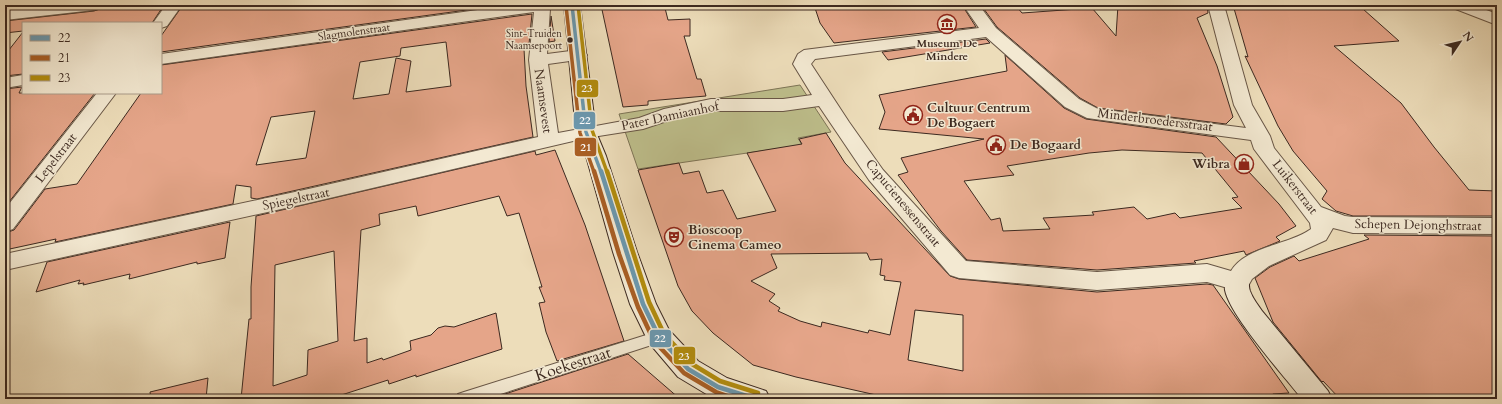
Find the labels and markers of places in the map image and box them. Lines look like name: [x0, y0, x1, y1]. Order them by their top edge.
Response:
museum icon: Museum De Mindere: [936, 13, 958, 35]
place label: Sint-Truiden Naamsepoort: [506, 27, 563, 53]
marker: Sint-Truiden Naamsepoort: [565, 35, 575, 45]
place label: Museum De Mindere: [916, 36, 978, 64]
place label: Cultuur Centrum De Bogaert: [927, 99, 1030, 132]
public building icon: Cultuur Centrum De Bogaert: [902, 104, 924, 126]
public building icon: De Bogaard: [985, 134, 1007, 156]
place label: De Bogaard: [1010, 136, 1081, 154]
shop icon: Wibra: [1233, 153, 1255, 175]
place label: Wibra: [1191, 155, 1231, 173]
place label: Bioscoop Cinema Cameo: [688, 221, 782, 254]
theatre icon: Bioscoop Cinema Cameo: [663, 226, 685, 248]

